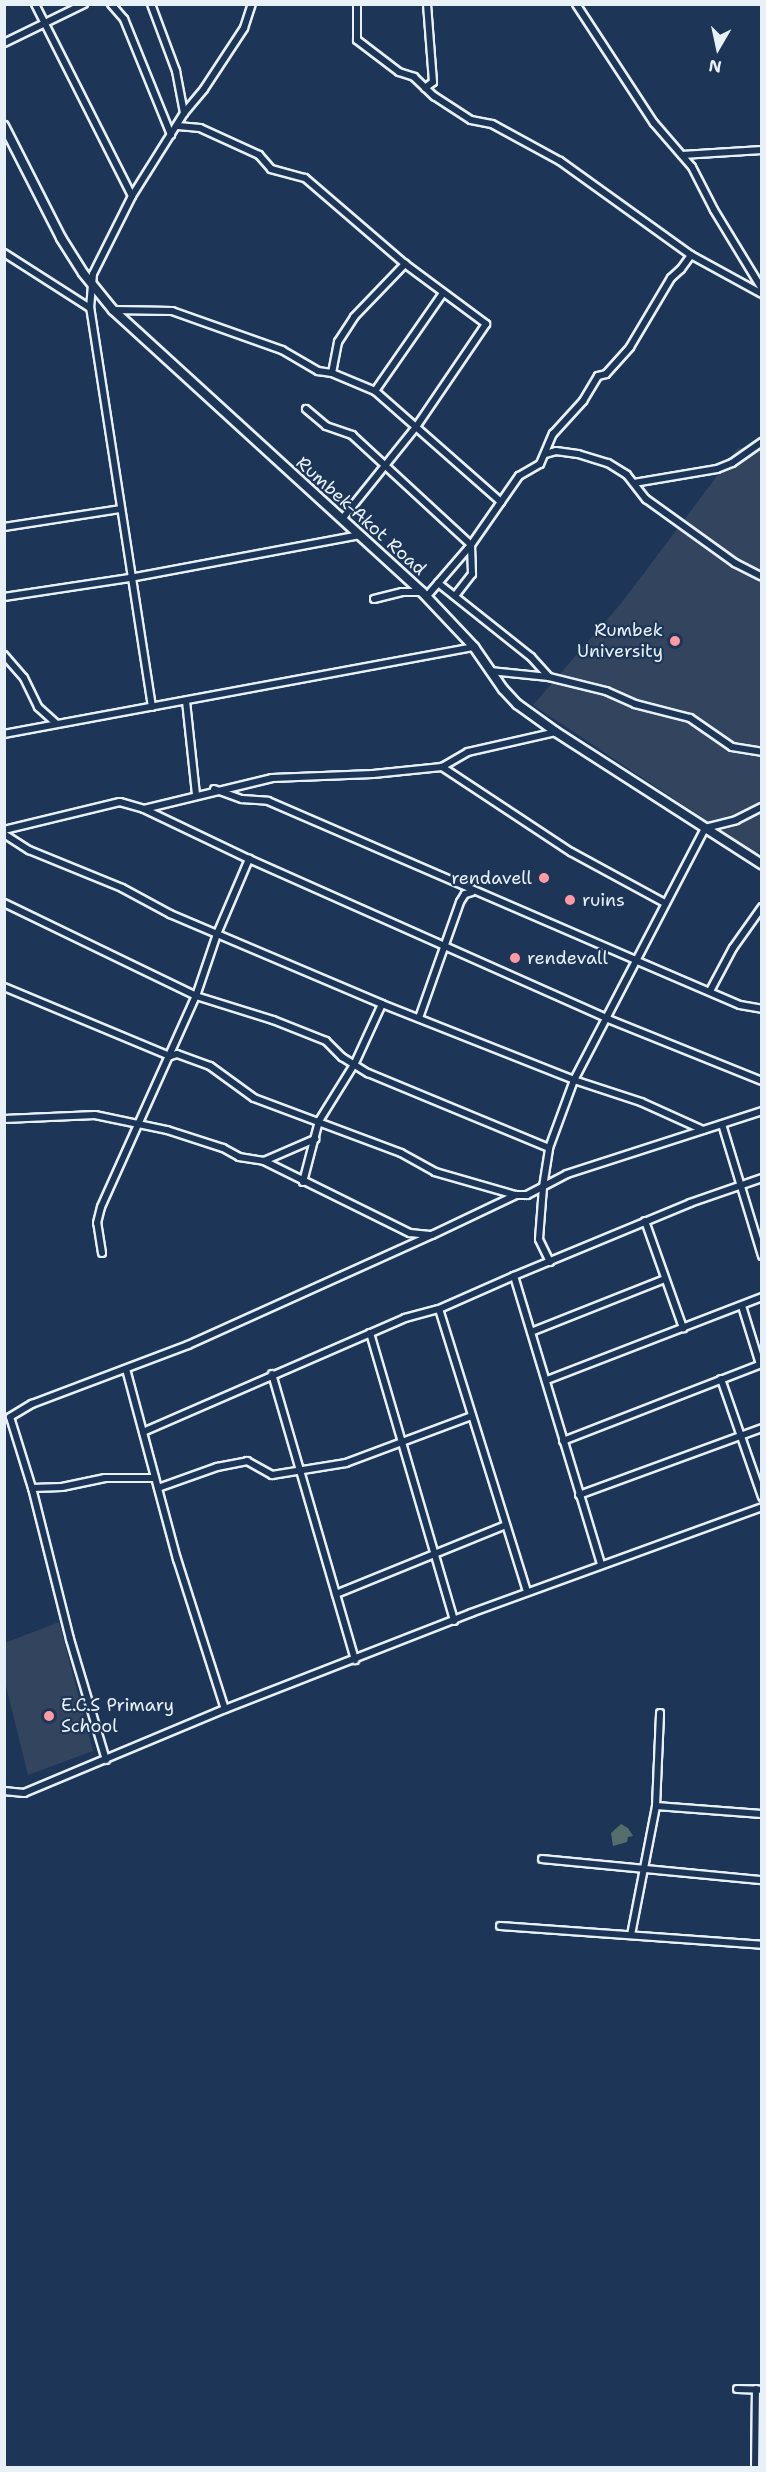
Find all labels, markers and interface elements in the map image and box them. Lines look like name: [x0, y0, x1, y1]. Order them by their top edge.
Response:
north arrow: [688, 18, 748, 78]
text: N: [707, 55, 723, 78]
street label: Rumbek-Akot Road: [292, 452, 430, 580]
place label: Rumbek University: [577, 620, 663, 662]
marker: Rumbek University: [668, 634, 682, 648]
place label: rendavell: [451, 867, 532, 889]
marker: rendavell: [537, 871, 551, 885]
place label: ruins: [582, 889, 625, 911]
marker: ruins: [563, 893, 577, 907]
place label: rendevall: [527, 947, 608, 969]
marker: rendevall: [508, 951, 522, 965]
place label: E.C.S Primary School: [61, 1695, 174, 1738]
marker: E.C.S Primary School: [42, 1709, 56, 1723]

